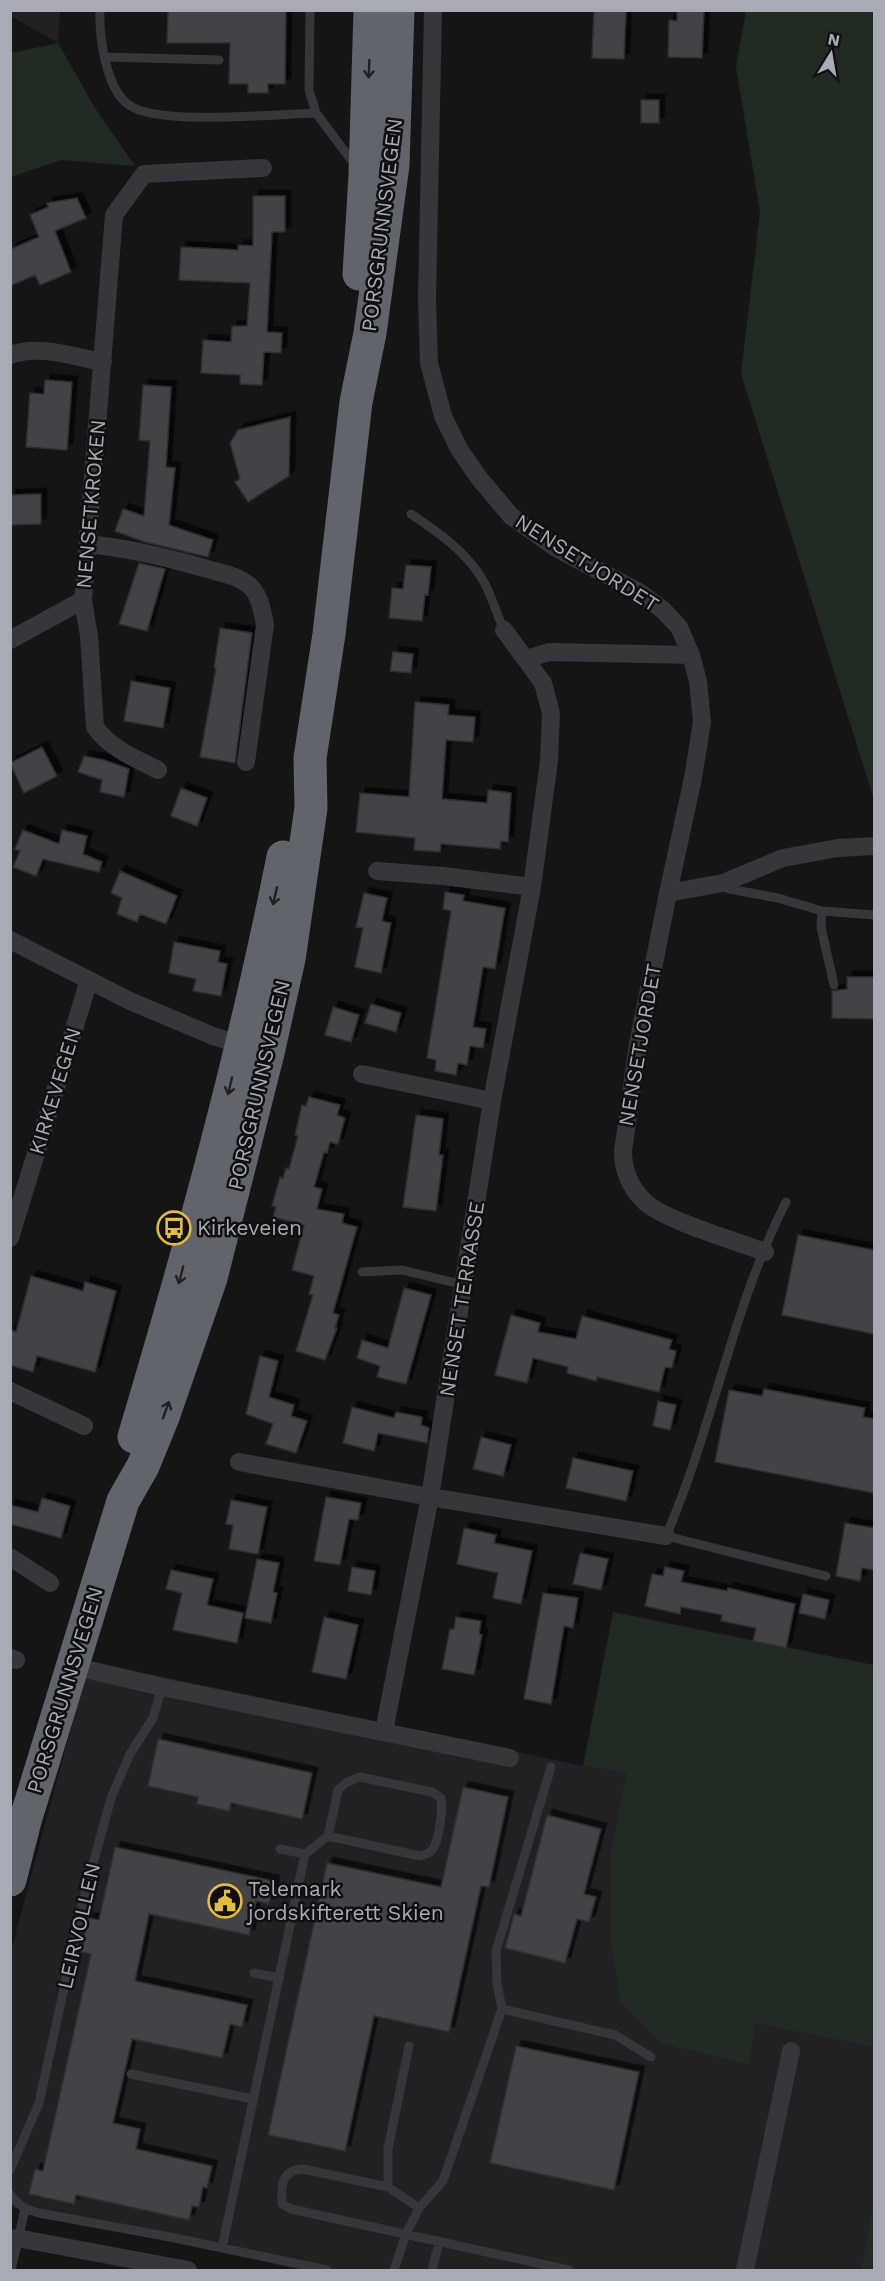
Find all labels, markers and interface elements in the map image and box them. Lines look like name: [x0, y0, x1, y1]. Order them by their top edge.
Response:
north arrow: [801, 24, 861, 84]
text: N: [826, 29, 841, 50]
one-way arrow: [363, 58, 375, 78]
street label: PORSGRUNNSVEGEN: [356, 117, 407, 333]
street label: NENSETKROKEN: [71, 418, 110, 590]
street label: NENSETJORDET: [511, 508, 664, 617]
one-way arrow: [269, 886, 280, 906]
street label: NENSETJORDET: [613, 961, 666, 1128]
street label: PORSGRUNNSVEGEN: [222, 977, 295, 1192]
street label: KIRKEVEGEN: [23, 1024, 86, 1158]
one-way arrow: [224, 1076, 236, 1095]
street label: NENSET TERRASSE: [434, 1199, 489, 1399]
bus stop icon: Kirkeveien: [156, 1210, 192, 1246]
place label: Kirkeveien: [197, 1215, 302, 1240]
one-way arrow: [175, 1265, 187, 1284]
one-way arrow: [161, 1401, 172, 1420]
street label: PORSGRUNNSVEGEN: [21, 1584, 108, 1796]
street label: LEIRVOLLEN: [52, 1860, 105, 1991]
place label: Telemark jordskifterett Skien: [246, 1876, 444, 1925]
public building icon: Telemark jordskifterett Skien: [207, 1883, 243, 1919]

